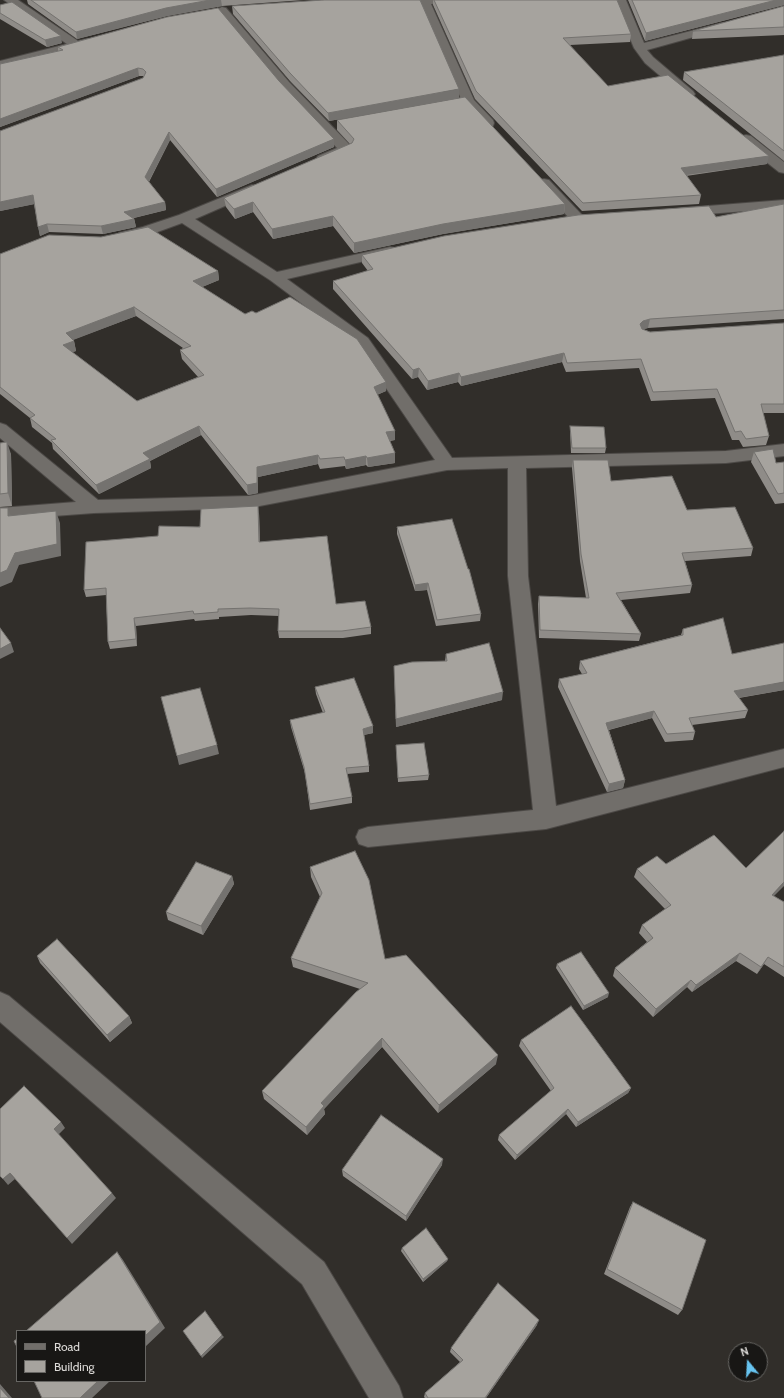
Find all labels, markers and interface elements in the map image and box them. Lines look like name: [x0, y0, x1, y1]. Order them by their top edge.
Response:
legend: [16, 1330, 146, 1382]
text: Road: [54, 1339, 80, 1354]
north arrow: [728, 1342, 768, 1382]
text: N: [739, 1344, 750, 1359]
text: Building: [54, 1359, 95, 1374]

